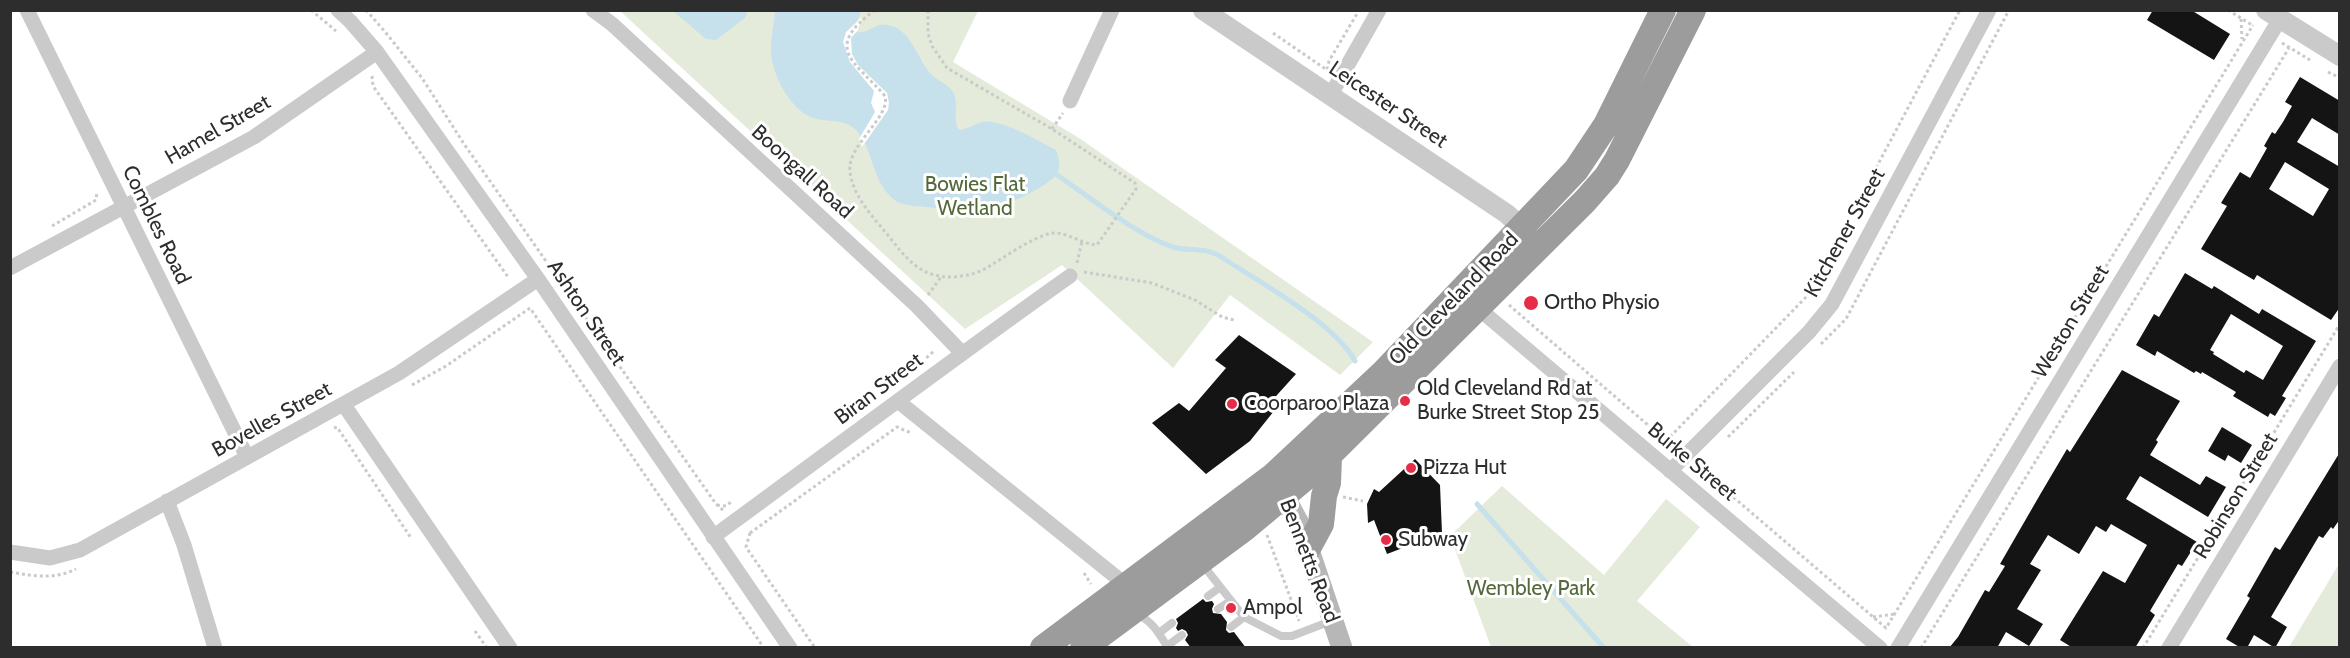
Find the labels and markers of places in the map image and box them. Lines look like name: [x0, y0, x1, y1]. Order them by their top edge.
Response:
place label: Ortho Physio: [1544, 290, 1660, 316]
marker: Ortho Physio: [1522, 294, 1540, 312]
place label: Old Cleveland Rd at Burke Street Stop 25: [1417, 376, 1599, 426]
place label: Coorparoo Plaza: [1244, 391, 1389, 417]
marker: Old Cleveland Rd at Burke Street Stop 25: [1398, 394, 1412, 408]
marker: Coorparoo Plaza: [1225, 397, 1239, 411]
place label: Pizza Hut: [1423, 455, 1507, 481]
marker: Pizza Hut: [1404, 461, 1418, 475]
place label: Subway: [1398, 527, 1468, 553]
marker: Subway: [1379, 533, 1393, 547]
place label: Ampol: [1243, 595, 1303, 621]
marker: Ampol: [1224, 601, 1238, 615]

